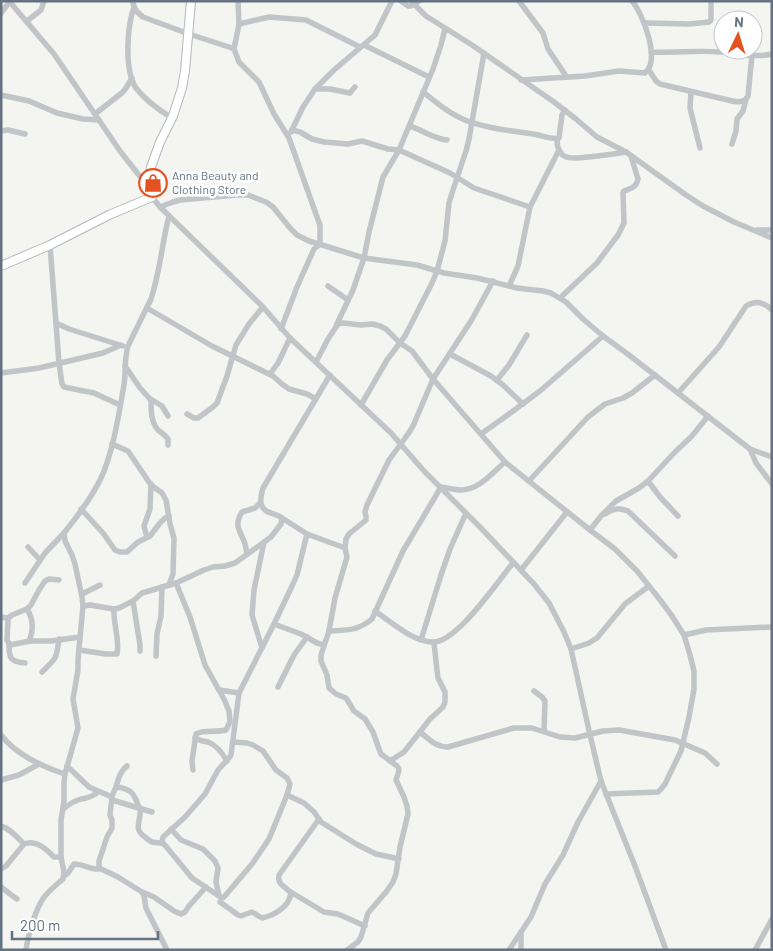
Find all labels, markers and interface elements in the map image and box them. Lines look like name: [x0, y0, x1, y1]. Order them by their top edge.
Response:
north arrow: [713, 10, 763, 60]
text: N: [734, 13, 744, 30]
shop icon: Anna Beauty and Clothing Store: [138, 168, 168, 198]
place label: Anna Beauty and Clothing Store: [172, 168, 259, 196]
scale bar: [12, 908, 159, 940]
text: 200 m: [20, 916, 60, 934]

